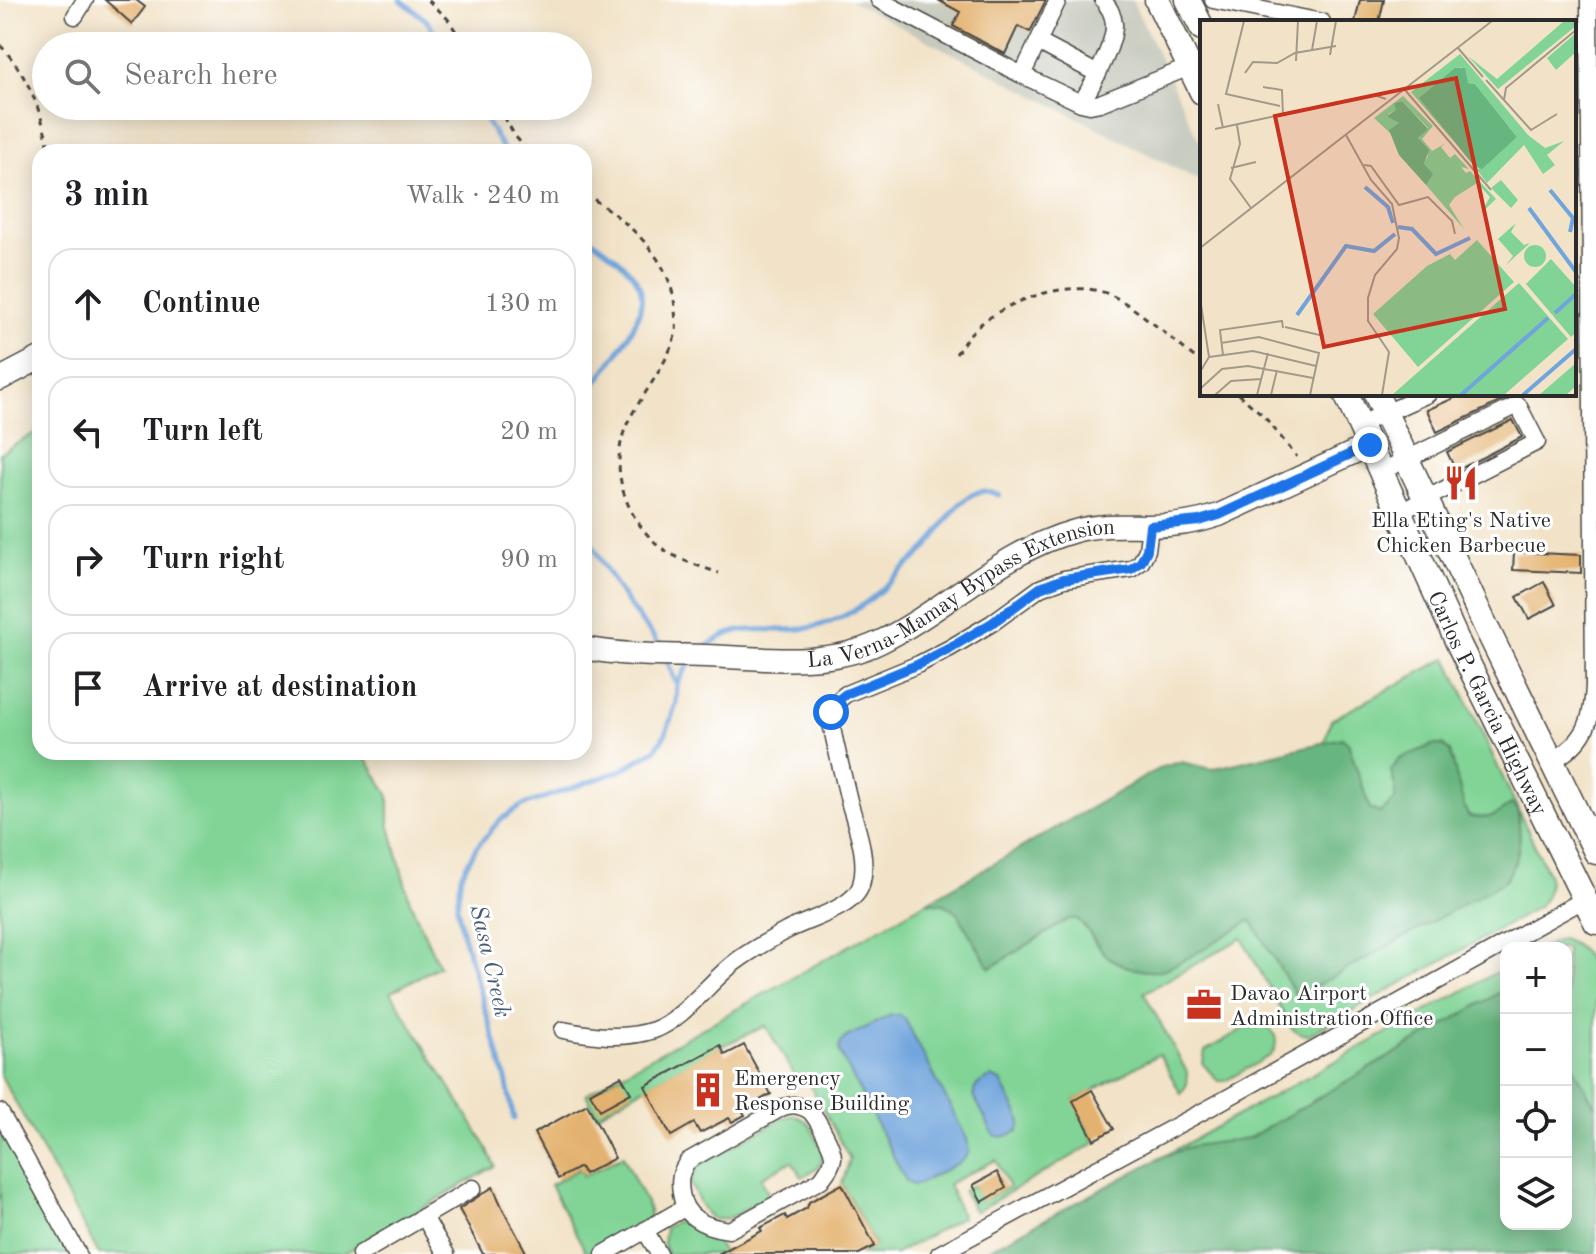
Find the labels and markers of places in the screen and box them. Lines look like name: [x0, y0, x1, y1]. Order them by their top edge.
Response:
restaurant icon: Ella Eting's Native Chicken Barbecue: [1442, 464, 1480, 502]
place label: Ella Eting's Native Chicken Barbecue: [1371, 510, 1551, 557]
place label: Davao Airport Administration Office: [1230, 983, 1433, 1030]
office icon: Davao Airport Administration Office: [1185, 986, 1223, 1024]
place label: Emergency Response Building: [734, 1068, 910, 1115]
building icon: Emergency Response Building: [689, 1071, 727, 1109]

